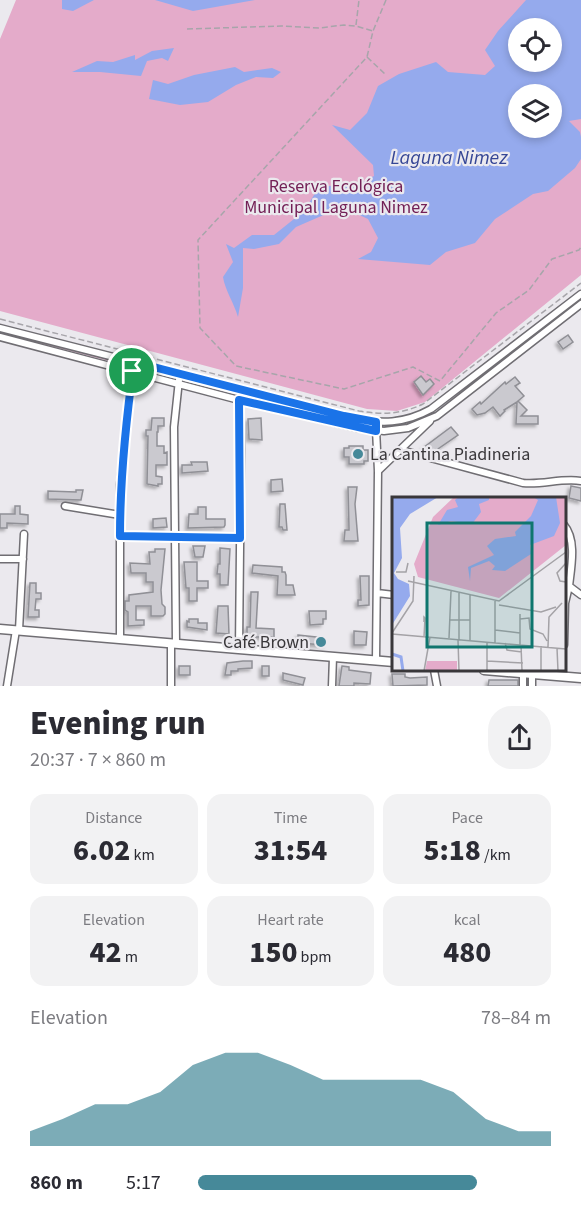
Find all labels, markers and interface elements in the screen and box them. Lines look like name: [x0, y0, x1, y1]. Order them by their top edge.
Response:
map controls: [508, 18, 562, 138]
button: locate: [508, 18, 562, 72]
button: layers: [508, 84, 562, 138]
water label: Laguna Nimez: [391, 144, 508, 172]
park label: Reserva Ecológica Municipal Laguna Nimez: [244, 174, 428, 220]
pin: [106, 345, 157, 396]
icon: arrive: [115, 354, 148, 387]
place label: La Cantina Piadineria: [370, 442, 530, 467]
marker: La Cantina Piadineria: [351, 447, 365, 461]
inset map: [392, 497, 566, 671]
place label: Café Brown: [223, 630, 309, 655]
marker: Café Brown: [314, 635, 328, 649]
text: Evening run: [30, 700, 206, 747]
button: share: [488, 706, 551, 769]
text: 20:37 · 7 × 860 m: [30, 746, 166, 774]
text: Distance: [85, 807, 142, 829]
text: Time: [274, 807, 307, 829]
text: Pace: [451, 807, 483, 829]
text: 6.02: [73, 829, 130, 872]
text: 31:54: [254, 829, 327, 872]
text: 5:18: [423, 829, 481, 872]
text: km: [130, 844, 155, 866]
text: /km: [481, 844, 511, 866]
text: Elevation: [83, 909, 145, 931]
text: Heart rate: [257, 909, 324, 931]
text: kcal: [454, 909, 481, 931]
text: 42: [90, 931, 122, 974]
text: 150: [249, 931, 297, 974]
text: 480: [443, 931, 491, 974]
text: m: [122, 946, 138, 968]
text: bpm: [297, 946, 332, 968]
text: Elevation: [30, 1004, 108, 1032]
text: 78–84 m: [481, 1004, 551, 1032]
text: 860 m: [30, 1169, 83, 1197]
text: 5:17: [126, 1169, 161, 1197]

